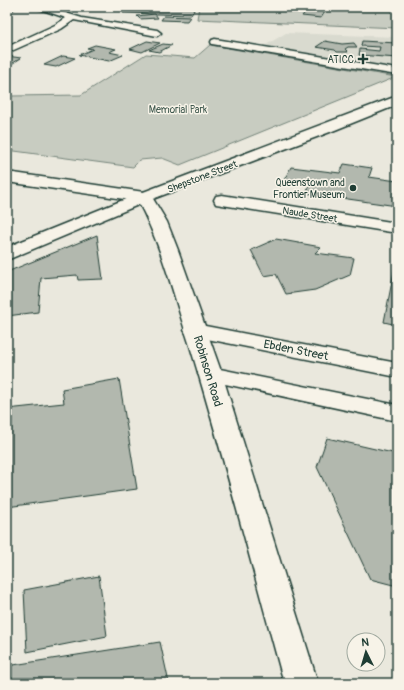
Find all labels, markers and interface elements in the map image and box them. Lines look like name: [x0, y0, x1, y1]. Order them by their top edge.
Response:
marker: ATICC: [357, 53, 369, 65]
place label: ATICC: [328, 54, 354, 66]
park label: Memorial Park: [149, 104, 208, 116]
street label: Shepstone Street: [166, 158, 240, 196]
place label: Queenstown and Frontier Museum: [273, 177, 345, 201]
marker: Queenstown and Frontier Museum: [348, 183, 358, 193]
street label: Naude Street: [282, 205, 339, 225]
street label: Robinson Road: [190, 334, 226, 409]
street label: Ebden Street: [262, 337, 330, 364]
north arrow: [346, 632, 386, 672]
text: N: [361, 636, 370, 649]

